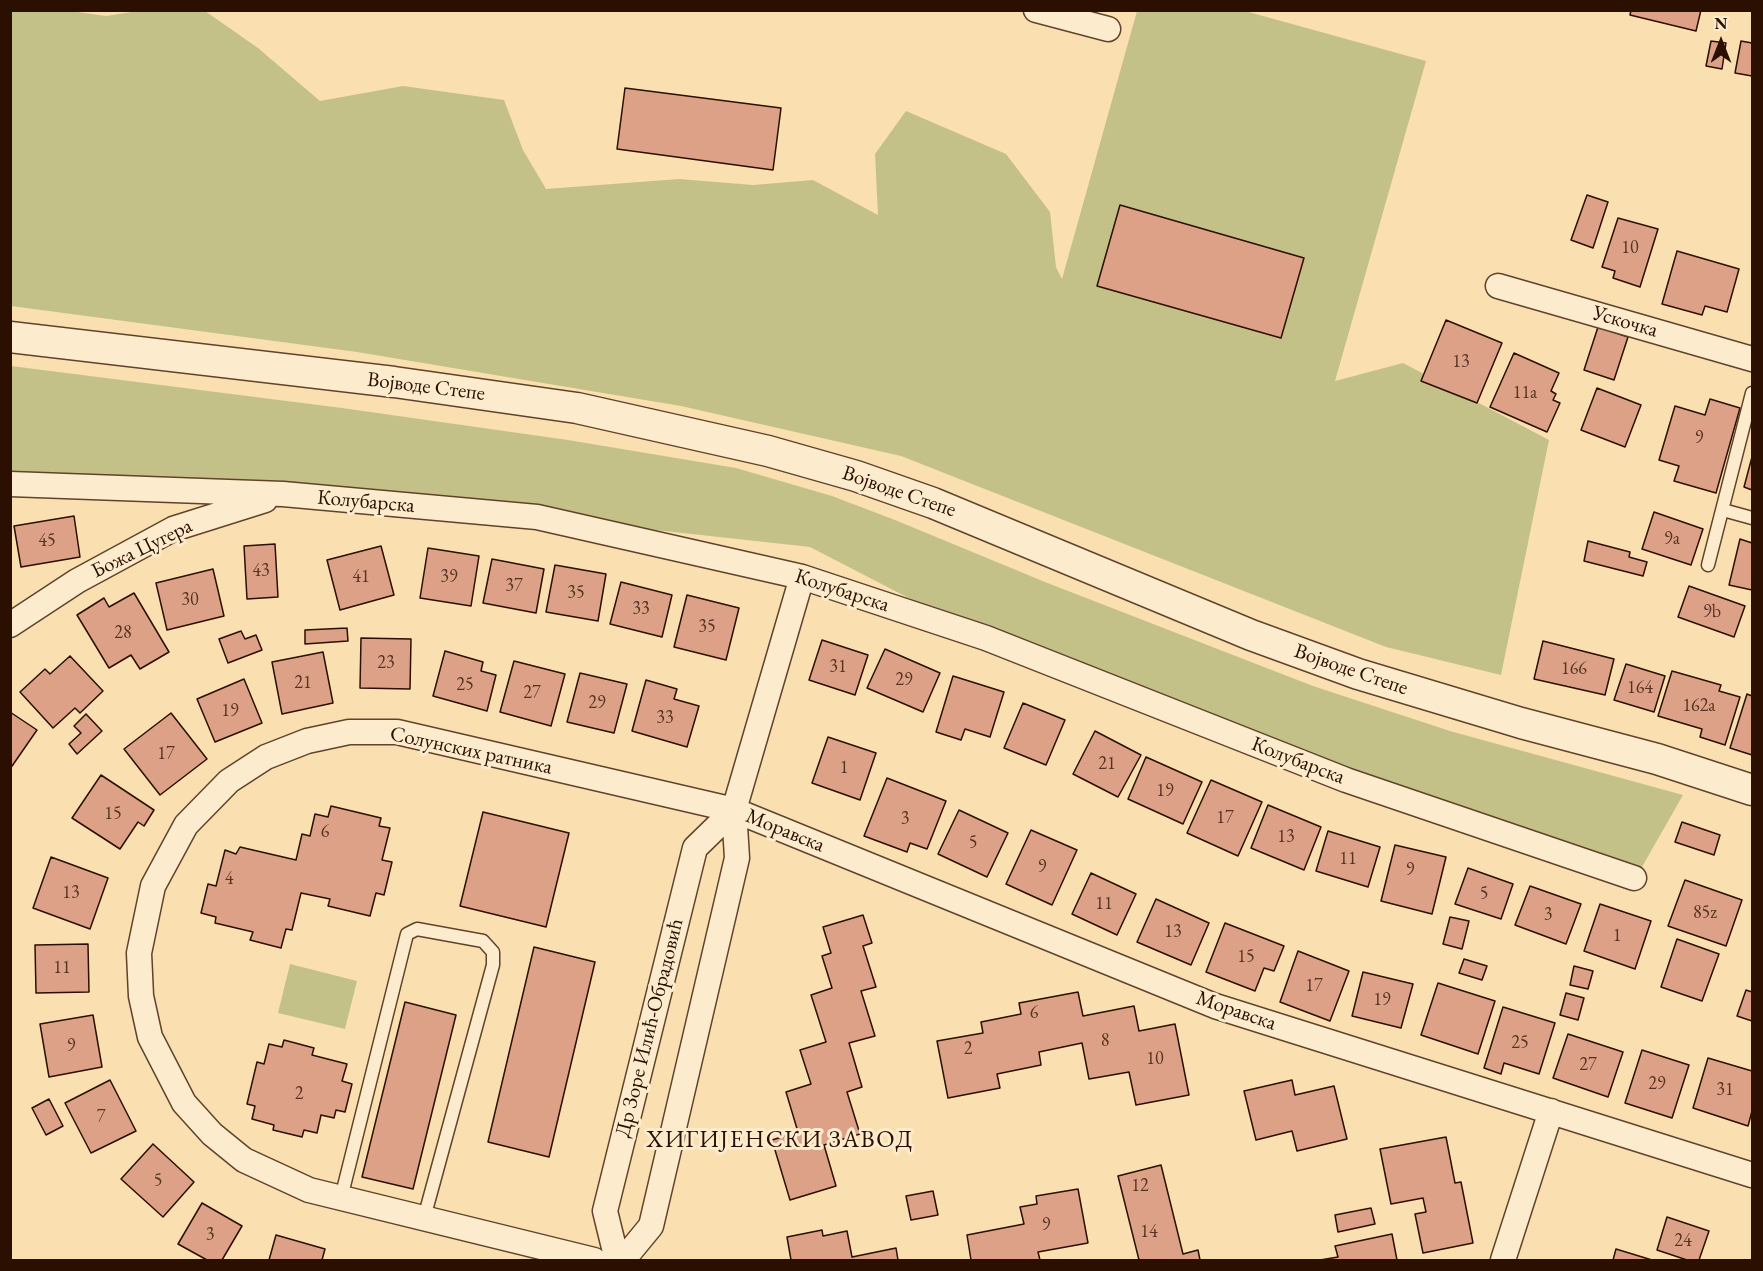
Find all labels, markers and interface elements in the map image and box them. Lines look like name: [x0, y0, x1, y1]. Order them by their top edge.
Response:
north arrow: [1691, 12, 1751, 72]
text: N: [1715, 13, 1727, 34]
house number: 10: [1621, 237, 1639, 259]
street label: Ускочка: [1589, 301, 1661, 343]
house number: 13: [1452, 351, 1470, 373]
street label: Војводе Степе: [366, 367, 486, 407]
house number: 11a: [1513, 382, 1537, 404]
house number: 9: [1695, 427, 1703, 449]
street label: Војводе Степе: [839, 461, 959, 523]
street label: Колубарска: [316, 485, 416, 519]
street label: Божа Цугера: [87, 514, 197, 584]
house number: 9a: [1664, 528, 1680, 550]
house number: 45: [38, 530, 56, 552]
house number: 43: [252, 560, 270, 582]
street label: Колубарска: [792, 564, 892, 618]
house number: 41: [352, 566, 370, 588]
house number: 39: [440, 566, 458, 588]
house number: 37: [505, 575, 523, 597]
house number: 35: [567, 582, 585, 604]
house number: 30: [181, 589, 199, 611]
house number: 33: [632, 598, 650, 620]
house number: 9b: [1703, 601, 1721, 623]
house number: 35: [698, 616, 716, 638]
house number: 28: [114, 622, 132, 644]
street label: Војводе Степе: [1291, 639, 1411, 701]
house number: 23: [377, 652, 395, 674]
house number: 31: [829, 656, 847, 678]
house number: 166: [1561, 658, 1587, 680]
house number: 29: [895, 669, 913, 691]
house number: 21: [294, 672, 312, 694]
house number: 25: [456, 674, 474, 696]
house number: 164: [1627, 677, 1653, 699]
house number: 27: [523, 682, 541, 704]
house number: 29: [588, 692, 606, 714]
house number: 162a: [1682, 695, 1716, 717]
house number: 19: [221, 700, 239, 722]
house number: 33: [656, 707, 674, 729]
street label: Солунских ратника: [388, 722, 554, 780]
street label: Колубарска: [1248, 732, 1348, 790]
house number: 17: [157, 743, 175, 765]
house number: 21: [1098, 753, 1116, 775]
house number: 1: [840, 757, 848, 779]
house number: 19: [1156, 780, 1174, 802]
house number: 15: [104, 803, 122, 825]
street label: Моравска: [742, 804, 828, 858]
house number: 17: [1216, 807, 1234, 829]
house number: 3: [901, 808, 909, 830]
house number: 6: [321, 821, 329, 843]
house number: 13: [1277, 826, 1295, 848]
house number: 5: [969, 832, 977, 854]
house number: 11: [1339, 848, 1357, 870]
house number: 9: [1038, 856, 1046, 878]
house number: 9: [1406, 859, 1414, 881]
house number: 4: [225, 868, 233, 890]
house number: 13: [62, 882, 80, 904]
house number: 5: [1480, 883, 1488, 905]
house number: 11: [1095, 893, 1113, 915]
house number: 85z: [1693, 902, 1717, 924]
house number: 3: [1544, 904, 1552, 926]
street label: Др Зоре Илић-Обрадовић: [611, 916, 689, 1140]
house number: 13: [1164, 921, 1182, 943]
house number: 1: [1613, 925, 1621, 947]
house number: 15: [1237, 946, 1255, 968]
house number: 11: [53, 957, 71, 979]
house number: 17: [1305, 975, 1323, 997]
street label: Моравска: [1193, 986, 1279, 1036]
house number: 19: [1373, 989, 1391, 1011]
house number: 6: [1030, 1002, 1038, 1024]
house number: 8: [1101, 1030, 1109, 1052]
house number: 25: [1511, 1032, 1529, 1054]
house number: 9: [67, 1035, 75, 1057]
house number: 2: [964, 1038, 972, 1060]
house number: 10: [1146, 1048, 1164, 1070]
house number: 27: [1579, 1054, 1597, 1076]
house number: 29: [1648, 1073, 1666, 1095]
house number: 31: [1716, 1079, 1734, 1101]
house number: 2: [295, 1083, 303, 1105]
house number: 7: [97, 1106, 105, 1128]
district label: ХИГИЈЕНСКИ ЗАВОД: [646, 1126, 914, 1154]
house number: 5: [154, 1170, 162, 1192]
house number: 12: [1131, 1175, 1149, 1197]
house number: 9: [1042, 1214, 1050, 1236]
house number: 14: [1140, 1221, 1158, 1243]
house number: 3: [206, 1224, 214, 1246]
house number: 24: [1674, 1230, 1692, 1252]

